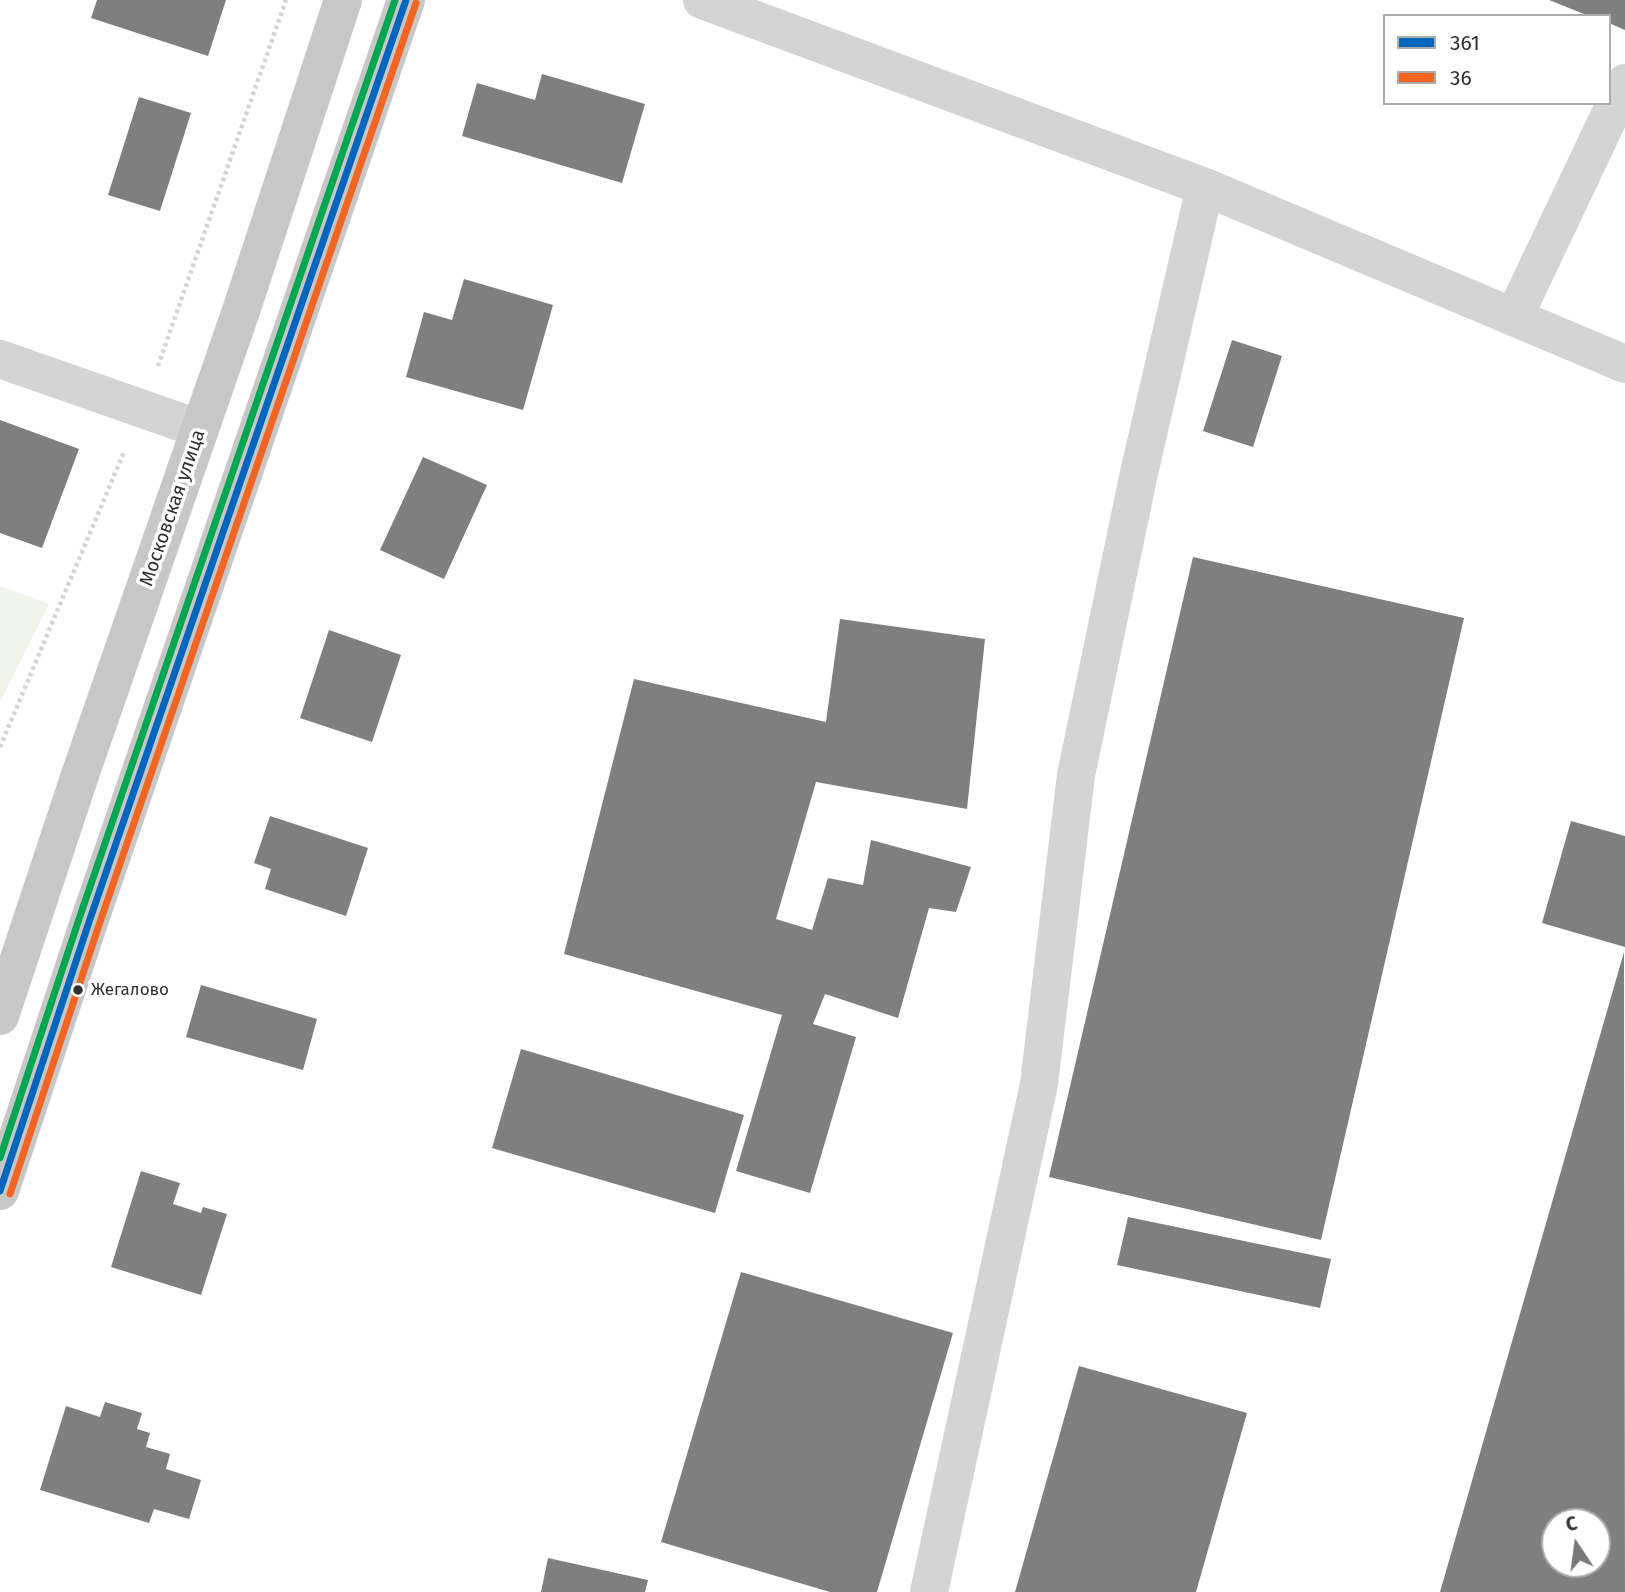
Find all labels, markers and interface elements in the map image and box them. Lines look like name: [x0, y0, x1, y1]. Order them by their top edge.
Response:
legend: [1384, 14, 1611, 105]
text: 361: [1450, 30, 1480, 56]
text: 36: [1450, 65, 1472, 91]
street label: Московская улица: [136, 427, 210, 589]
place label: Жегалово: [91, 980, 169, 1000]
marker: Жегалово: [71, 983, 85, 997]
north arrow: [1541, 1508, 1611, 1578]
text: С: [1564, 1512, 1580, 1536]

